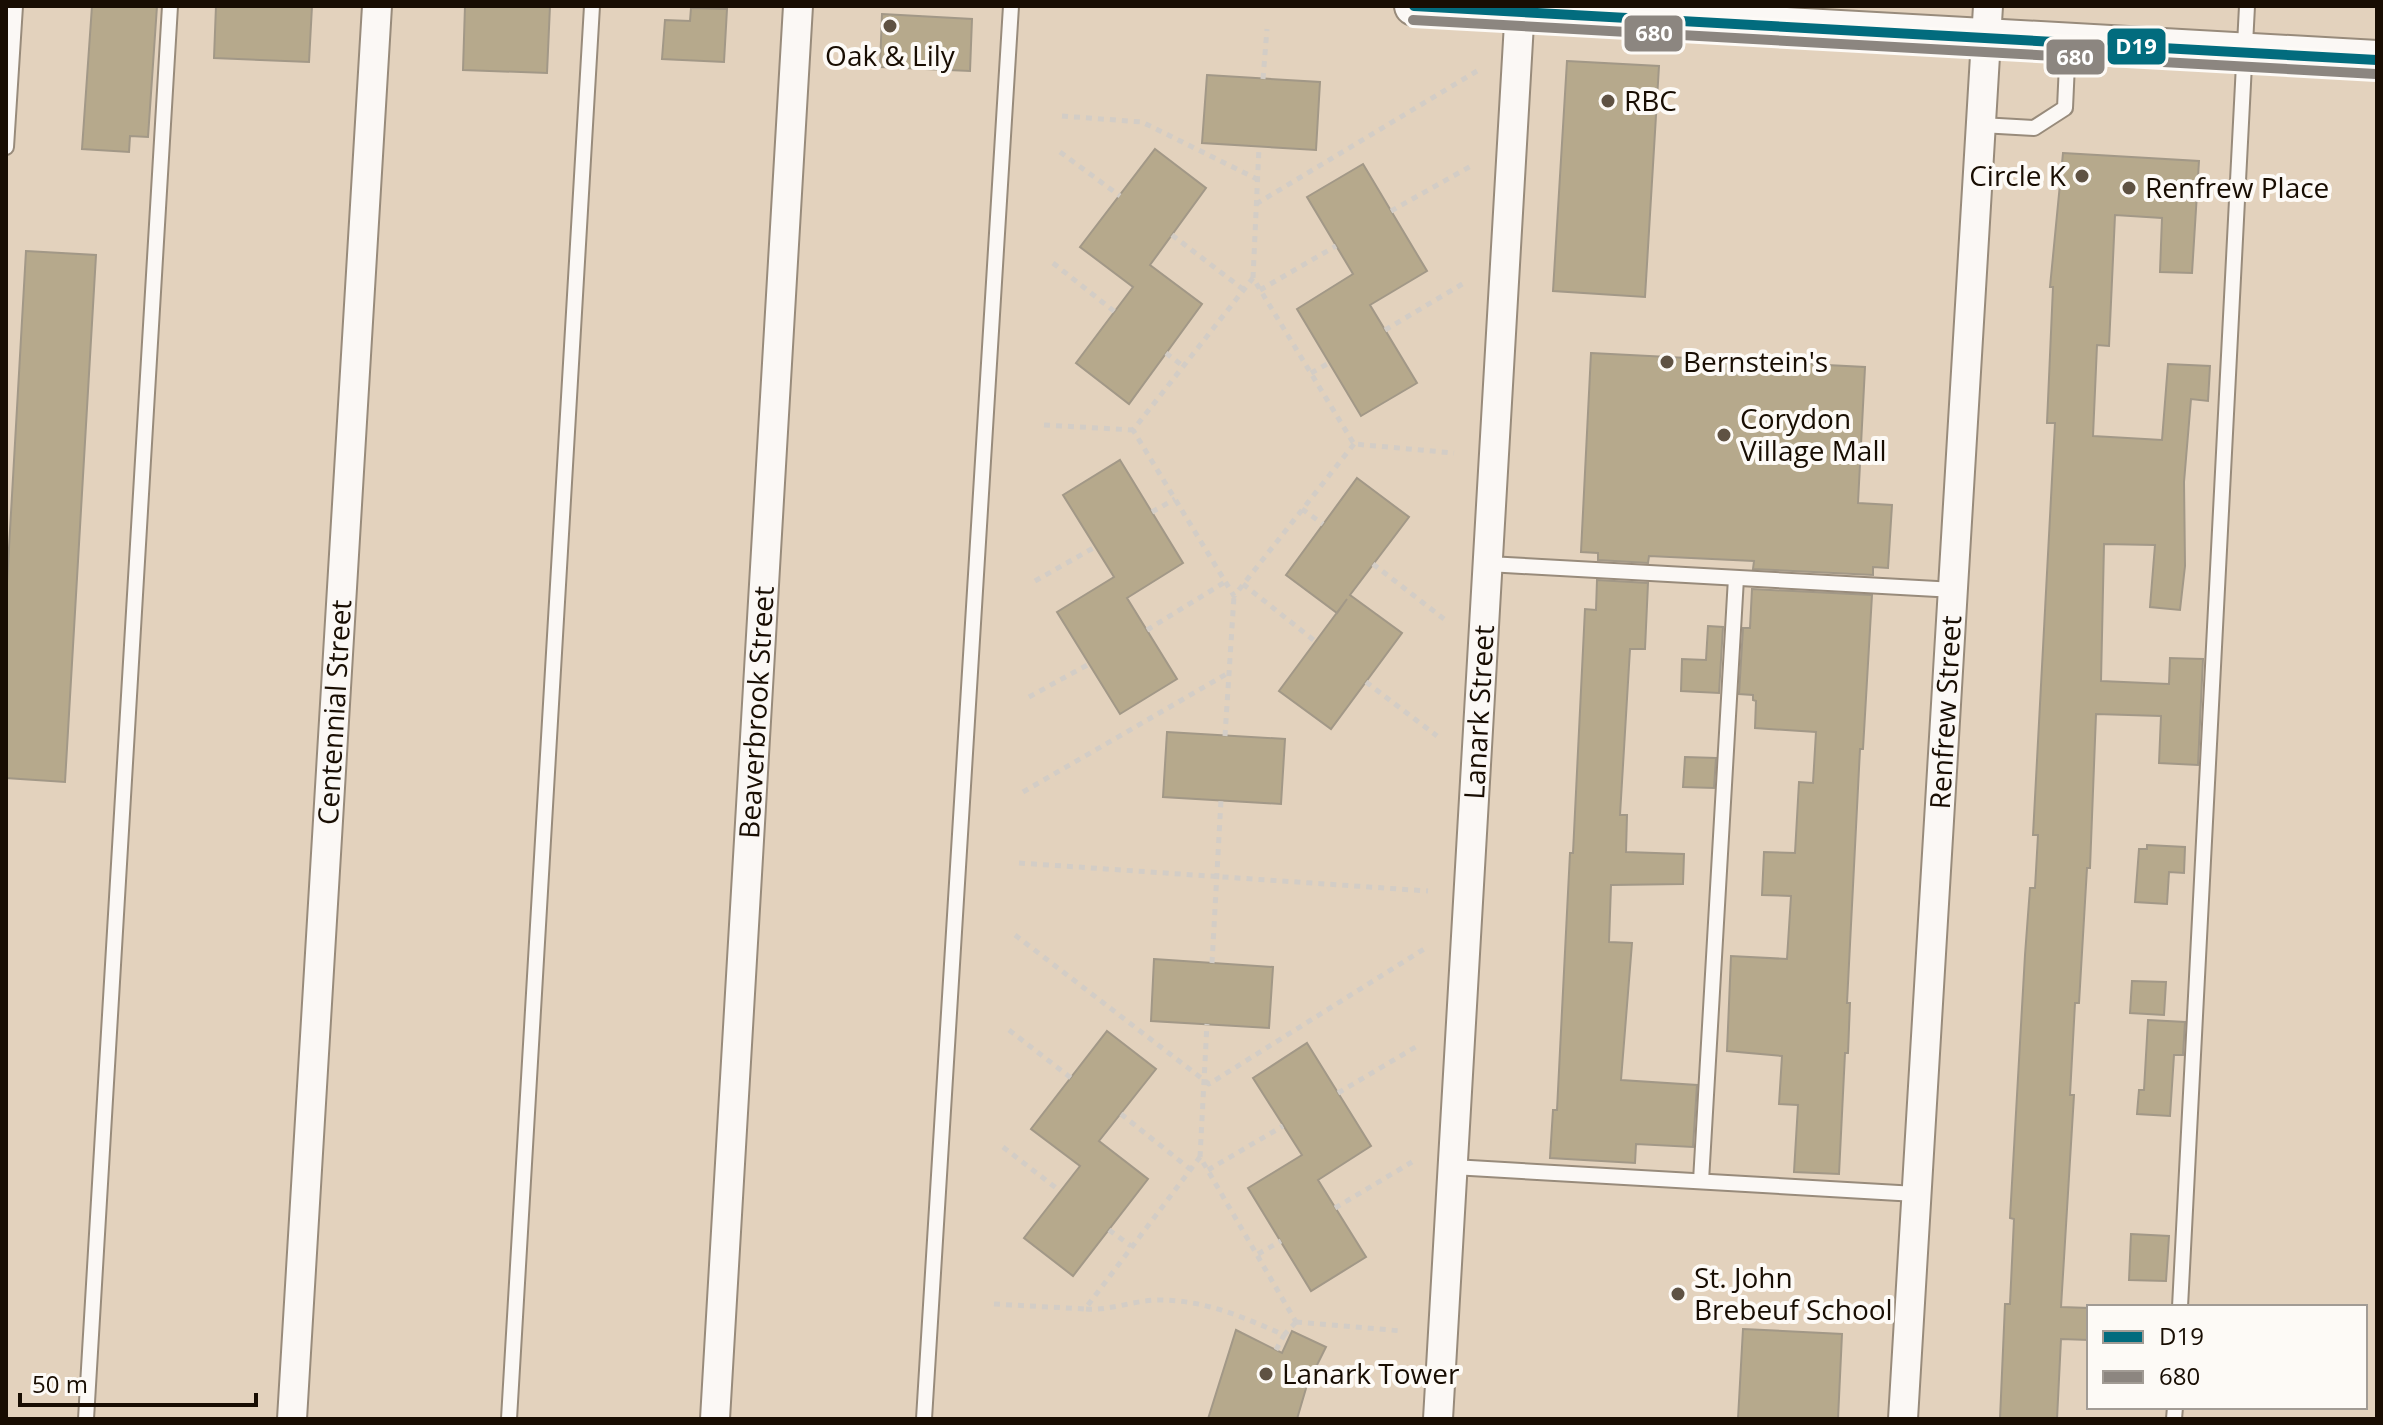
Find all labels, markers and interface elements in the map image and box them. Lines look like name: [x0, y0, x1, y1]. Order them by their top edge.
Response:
line badge: 680: [1623, 14, 1684, 53]
marker: Oak & Lily: [881, 17, 899, 35]
text: 680: [1635, 17, 1673, 47]
line badge: D19: [2106, 27, 2167, 66]
text: D19: [2115, 30, 2157, 60]
place label: Oak & Lily: [825, 36, 956, 74]
line badge: 680: [2045, 38, 2106, 76]
text: 680: [2056, 41, 2094, 71]
place label: RBC: [1624, 81, 1677, 119]
marker: RBC: [1599, 92, 1617, 110]
place label: Circle K: [1969, 156, 2067, 194]
marker: Circle K: [2073, 167, 2091, 185]
place label: Renfrew Place: [2145, 168, 2329, 206]
marker: Renfrew Place: [2120, 179, 2138, 197]
place label: Bernstein's: [1683, 342, 1828, 380]
marker: Bernstein's: [1658, 353, 1676, 371]
place label: Corydon Village Mall: [1740, 399, 1887, 469]
marker: Corydon Village Mall: [1715, 426, 1733, 444]
street label: Beaverbrook Street: [729, 585, 782, 840]
street label: Centennial Street: [308, 598, 359, 826]
street label: Renfrew Street: [1920, 614, 1969, 810]
street label: Lanark Street: [1454, 624, 1502, 800]
place label: St. John Brebeuf School: [1694, 1258, 1893, 1328]
marker: St. John Brebeuf School: [1669, 1285, 1687, 1303]
legend: [2087, 1305, 2367, 1409]
text: D19: [2159, 1319, 2204, 1352]
place label: Lanark Tower: [1282, 1354, 1460, 1392]
scale bar: [20, 1357, 256, 1407]
text: 680: [2159, 1359, 2200, 1392]
marker: Lanark Tower: [1257, 1365, 1275, 1383]
text: 50 m: [32, 1367, 88, 1400]

